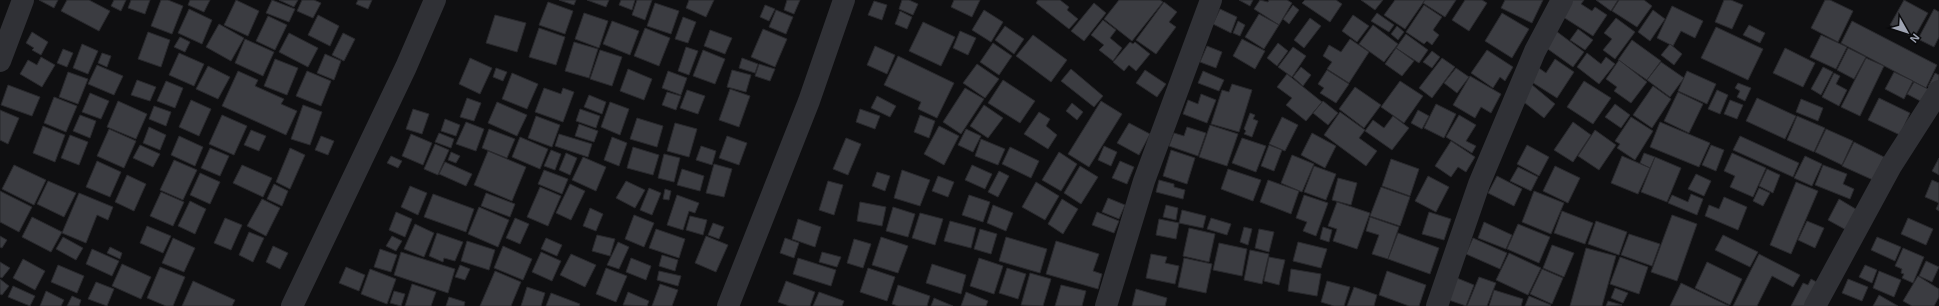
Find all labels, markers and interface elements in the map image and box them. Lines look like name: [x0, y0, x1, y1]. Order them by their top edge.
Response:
north arrow: [1887, 12, 1927, 52]
text: N: [1908, 31, 1922, 45]

